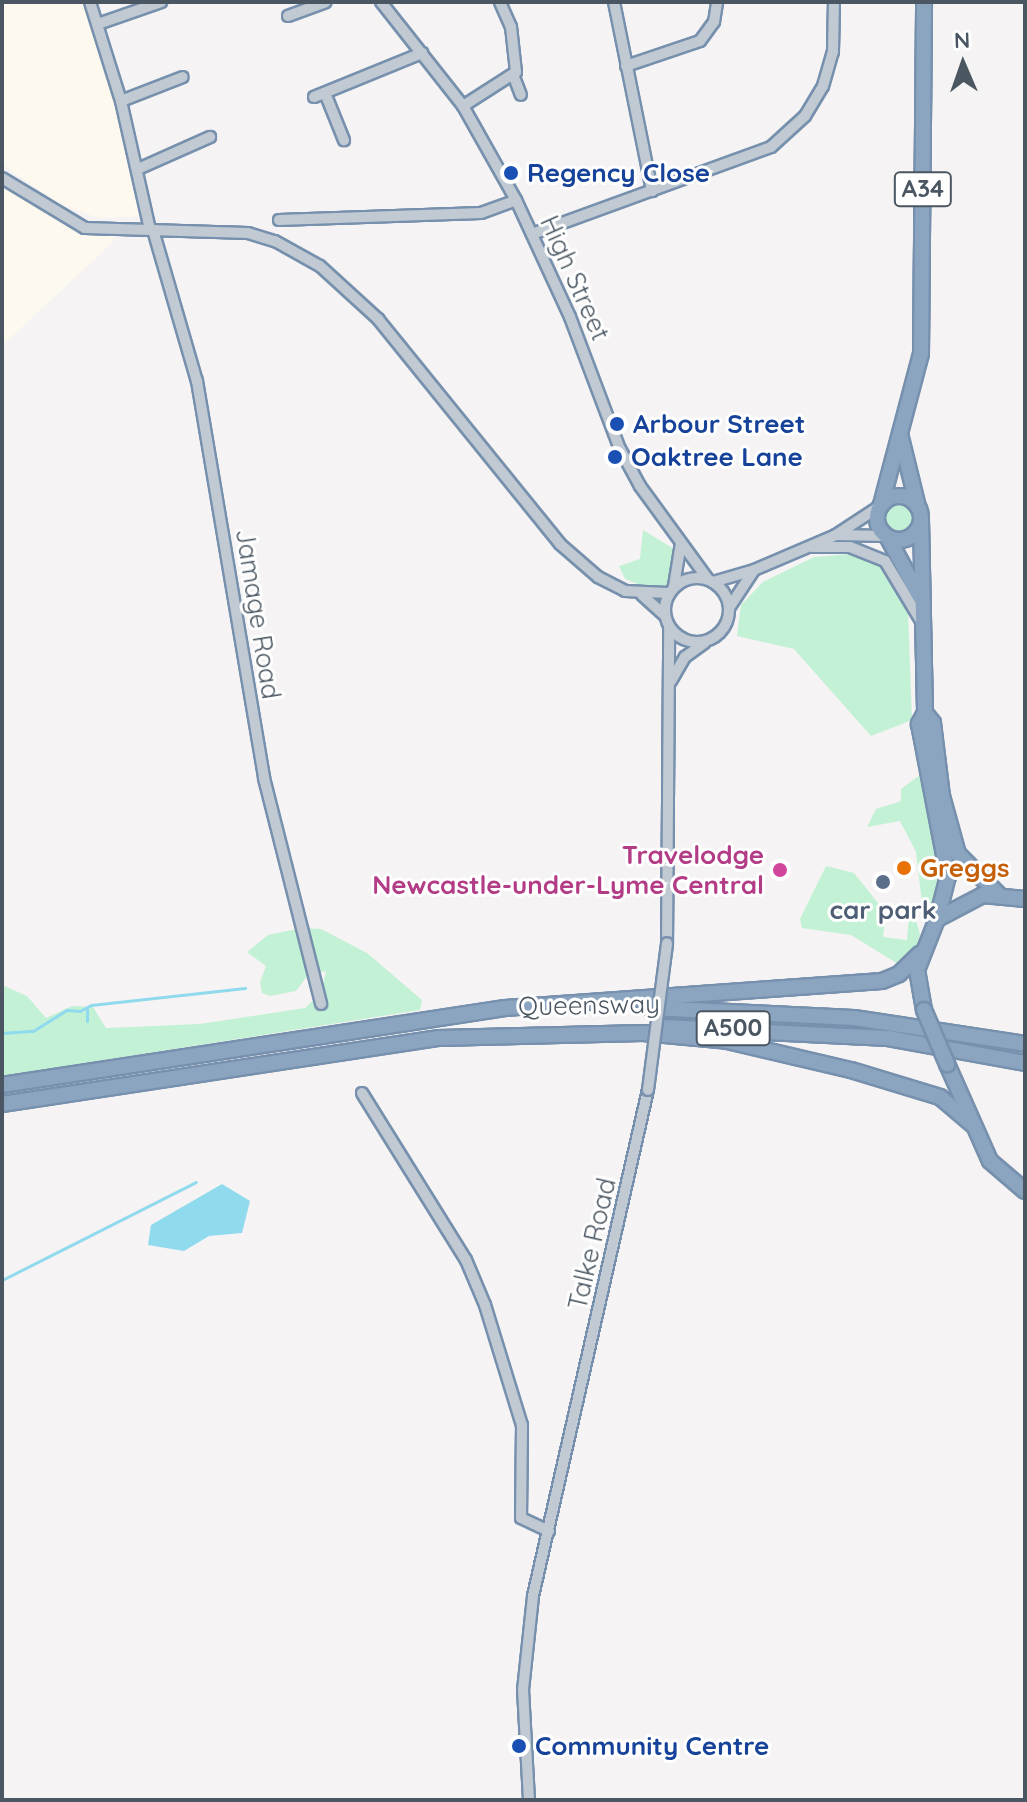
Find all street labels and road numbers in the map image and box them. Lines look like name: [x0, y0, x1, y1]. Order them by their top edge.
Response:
road number: A34: [893, 169, 953, 209]
street label: High Street: [534, 211, 616, 345]
street label: Jamage Road: [229, 527, 287, 701]
street label: Queensway: [518, 988, 660, 1022]
road number: A500: [695, 1008, 771, 1048]
street label: Talke Road: [562, 1175, 622, 1313]

